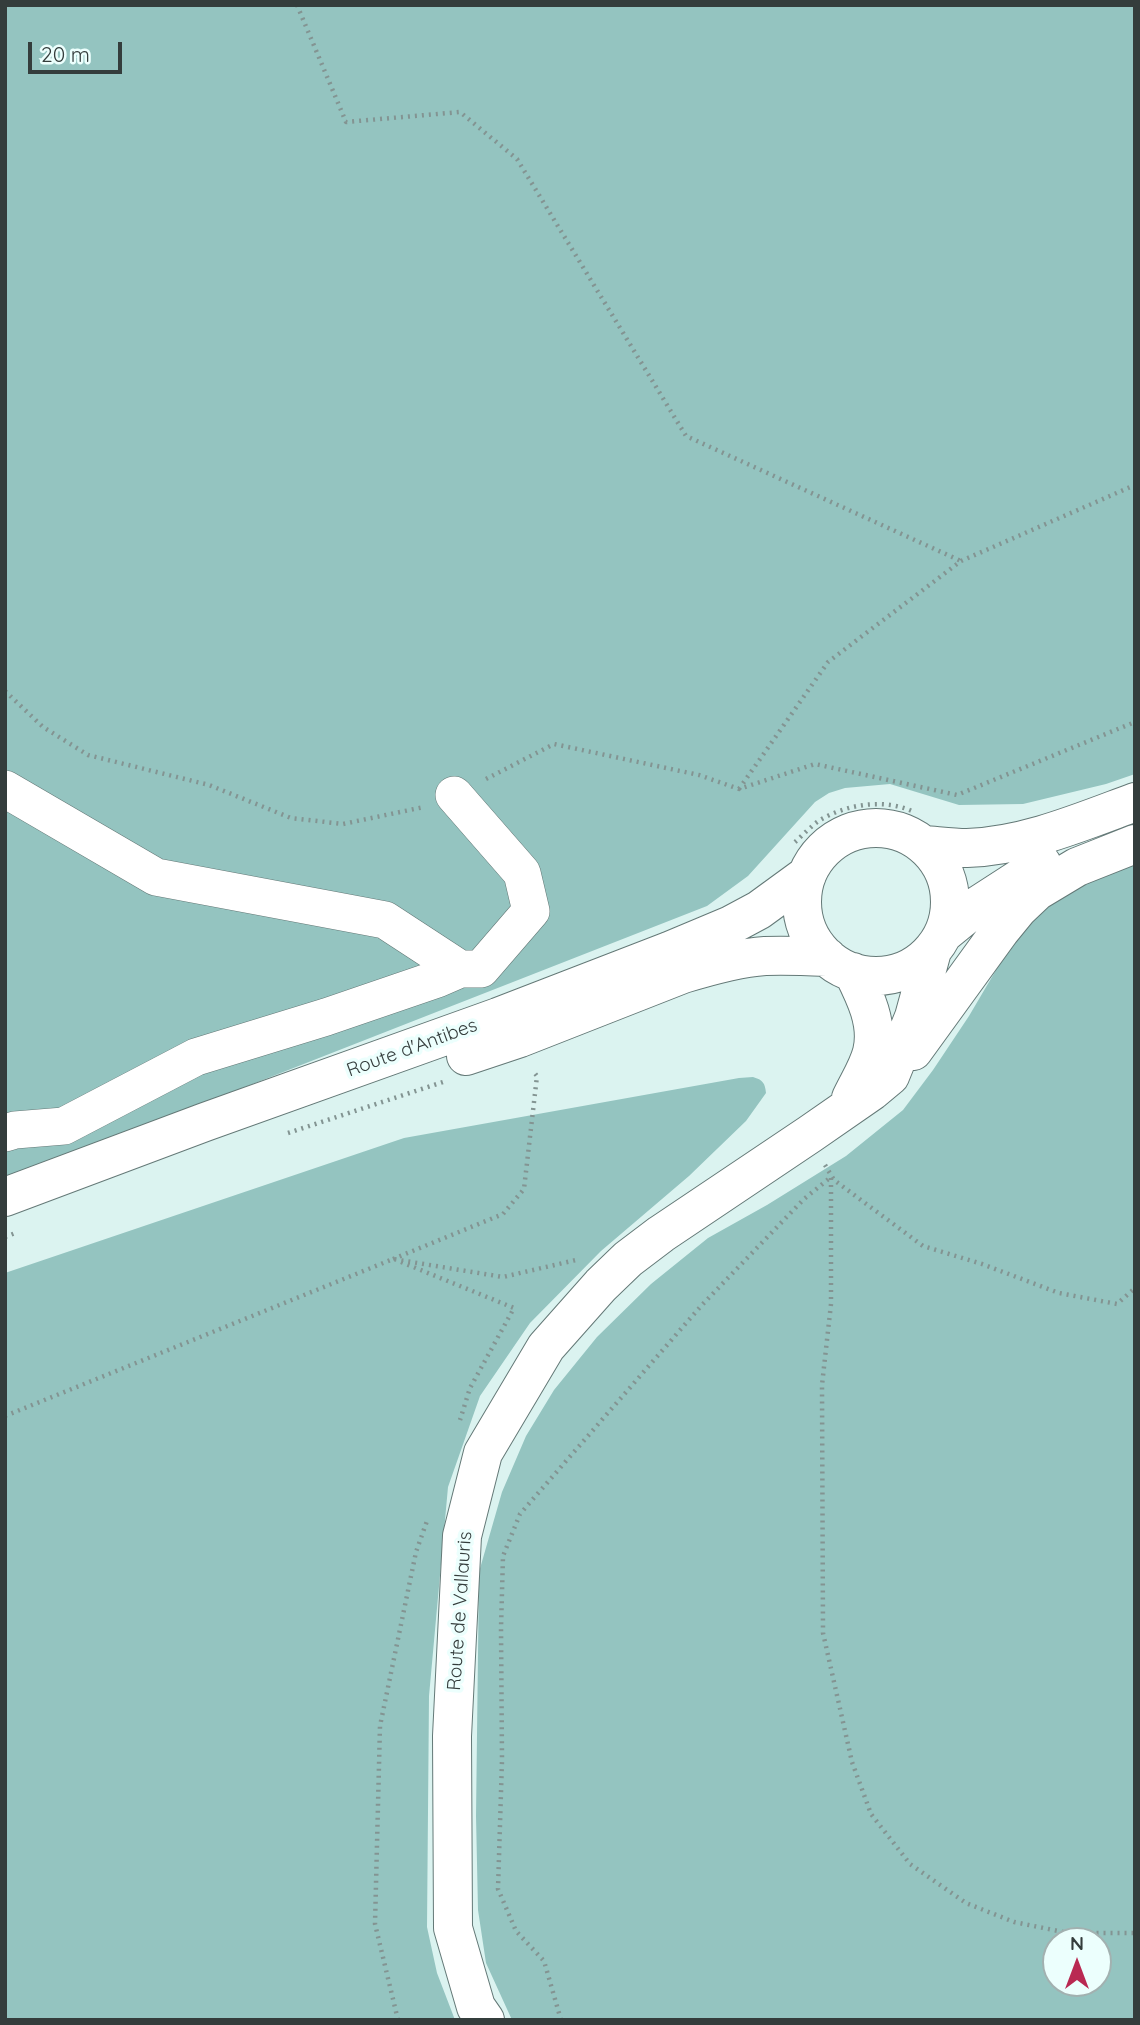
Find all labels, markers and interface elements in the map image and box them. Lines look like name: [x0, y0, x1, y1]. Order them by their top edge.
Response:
scale bar: [32, 28, 126, 72]
text: 20 m: [41, 41, 90, 67]
street label: Route d'Antibes: [344, 1014, 480, 1082]
street label: Route de Vallauris: [443, 1531, 477, 1691]
north arrow: [1042, 1927, 1112, 1997]
text: N: [1070, 1931, 1084, 1955]

